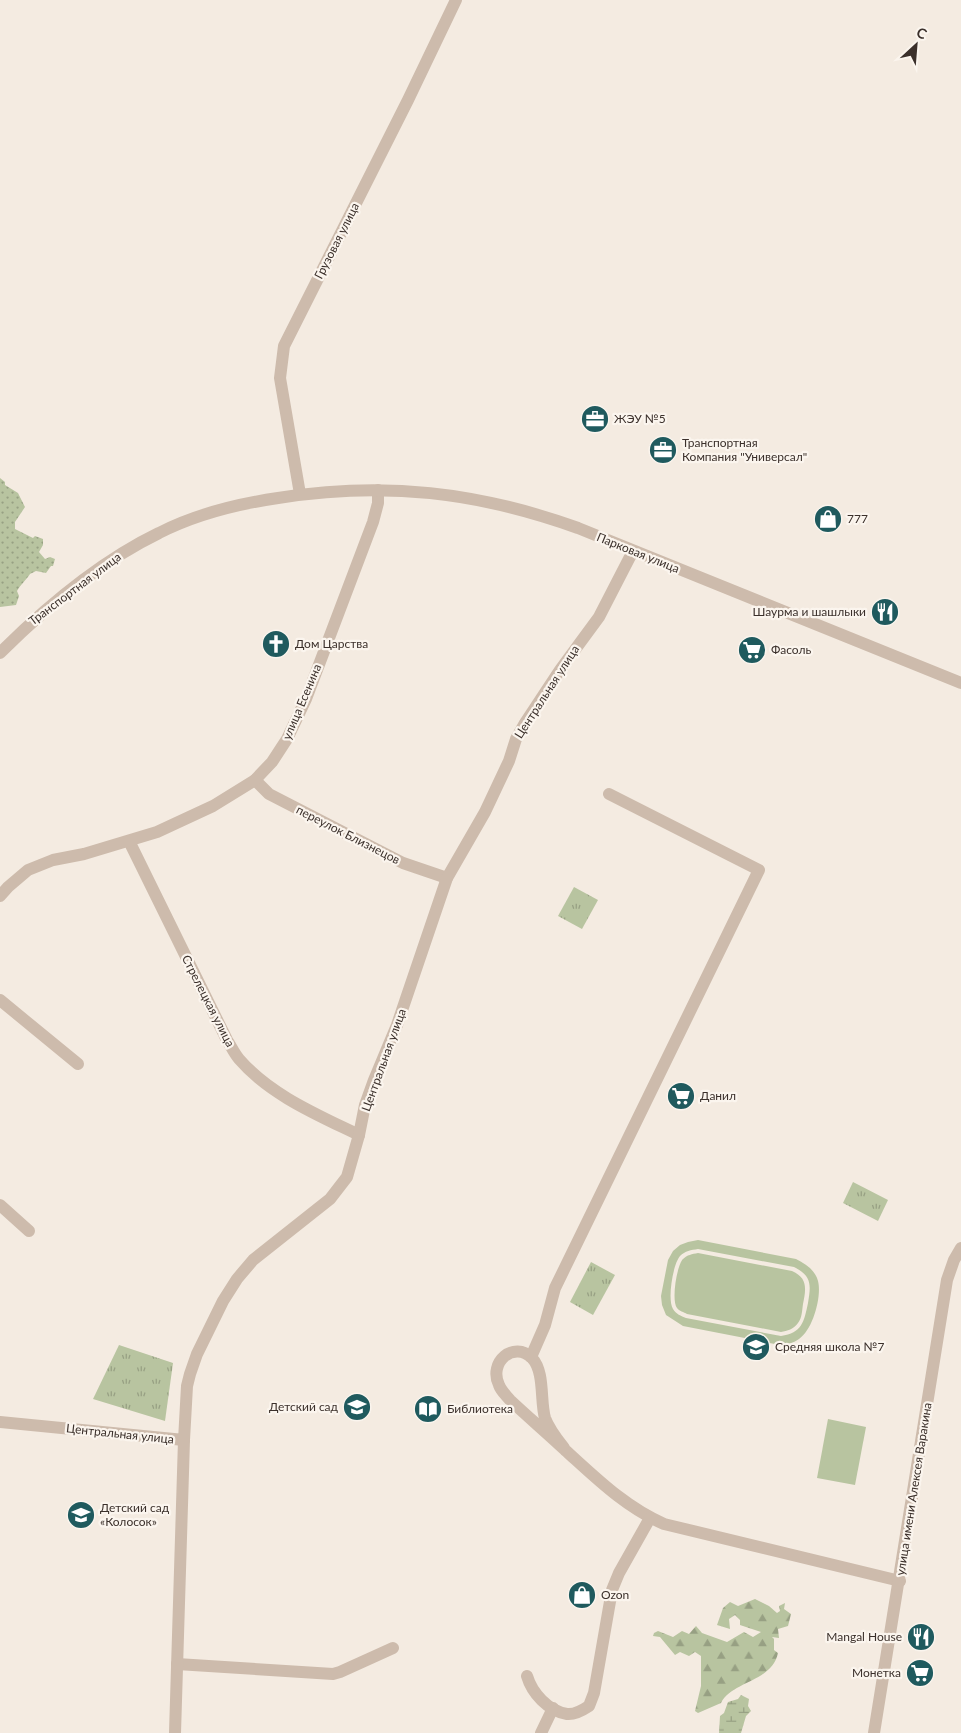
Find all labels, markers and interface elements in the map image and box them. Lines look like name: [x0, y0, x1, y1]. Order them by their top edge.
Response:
north arrow: [891, 20, 941, 70]
text: С: [914, 23, 930, 43]
street label: Грузовая улица: [311, 200, 362, 281]
office icon: ЖЭУ №5: [580, 404, 610, 434]
place label: ЖЭУ №5: [614, 411, 666, 426]
office icon: Транспортная Компания "Универсал": [648, 435, 678, 465]
place label: Транспортная Компания "Универсал": [682, 435, 807, 464]
shop icon: 777: [813, 504, 843, 534]
place label: 777: [847, 511, 868, 526]
street label: Парковая улица: [595, 529, 682, 576]
street label: Транспортная улица: [26, 549, 124, 628]
restaurant icon: Шаурма и шашлыки: [870, 597, 900, 627]
place label: Шаурма и шашлыки: [753, 604, 866, 619]
church icon: Дом Царства: [261, 629, 291, 659]
supermarket icon: Фасоль: [737, 635, 767, 665]
place label: Дом Царства: [295, 636, 368, 651]
street label: Центральная улица: [511, 642, 582, 741]
place label: Фасоль: [771, 642, 811, 657]
street label: улица Есенина: [279, 662, 324, 742]
street label: переулок Близнецов: [294, 802, 403, 867]
street label: Стрелецкая улица: [179, 952, 238, 1049]
street label: Центральная улица: [358, 1006, 409, 1113]
supermarket icon: Данил: [666, 1081, 696, 1111]
place label: Данил: [700, 1088, 736, 1103]
school or university icon: Средняя школа №7: [741, 1332, 771, 1362]
place label: Средняя школа №7: [775, 1339, 884, 1354]
school or university icon: Детский сад: [342, 1392, 372, 1422]
library icon: Библиотека: [413, 1394, 443, 1424]
place label: Детский сад: [269, 1399, 339, 1414]
place label: Библиотека: [447, 1401, 513, 1416]
street label: улица имени Алексея Варакина: [892, 1401, 935, 1576]
street label: Центральная улица: [66, 1420, 175, 1447]
school or university icon: Детский сад «Колосок»: [66, 1500, 96, 1530]
place label: Детский сад «Колосок»: [100, 1500, 170, 1529]
shop icon: Ozon: [567, 1580, 597, 1610]
place label: Ozon: [601, 1587, 629, 1602]
restaurant icon: Mangal House: [906, 1622, 936, 1652]
place label: Mangal House: [826, 1629, 902, 1644]
supermarket icon: Монетка: [905, 1658, 935, 1688]
place label: Монетка: [852, 1665, 901, 1680]

